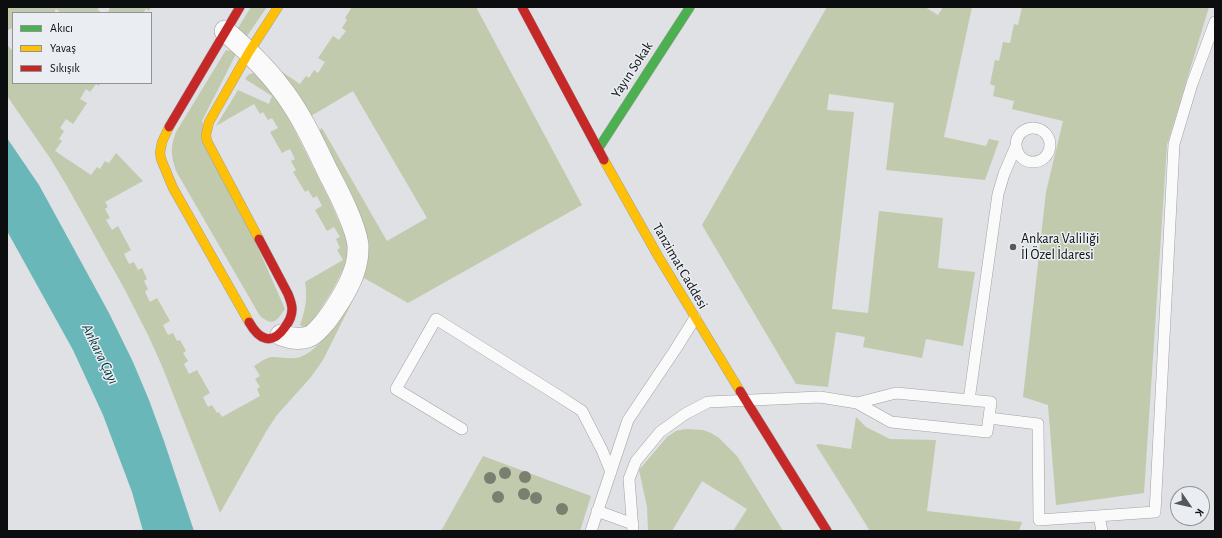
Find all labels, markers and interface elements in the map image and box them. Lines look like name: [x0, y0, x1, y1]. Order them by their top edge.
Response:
legend: [12, 12, 152, 84]
text: Akıcı: [50, 22, 73, 34]
street label: Yayın Sokak: [608, 39, 656, 101]
text: Yavaş: [50, 42, 76, 54]
text: Sıkışık: [50, 62, 80, 74]
street label: Tanzimat Caddesi: [649, 220, 711, 312]
place label: Ankara Valiliği İl Özel İdaresi: [1021, 231, 1099, 264]
marker: Ankara Valiliği İl Özel İdaresi: [1008, 242, 1018, 252]
water label: Ankara Çayı: [78, 321, 122, 387]
north arrow: [1170, 486, 1210, 526]
text: K: [1193, 507, 1206, 518]

